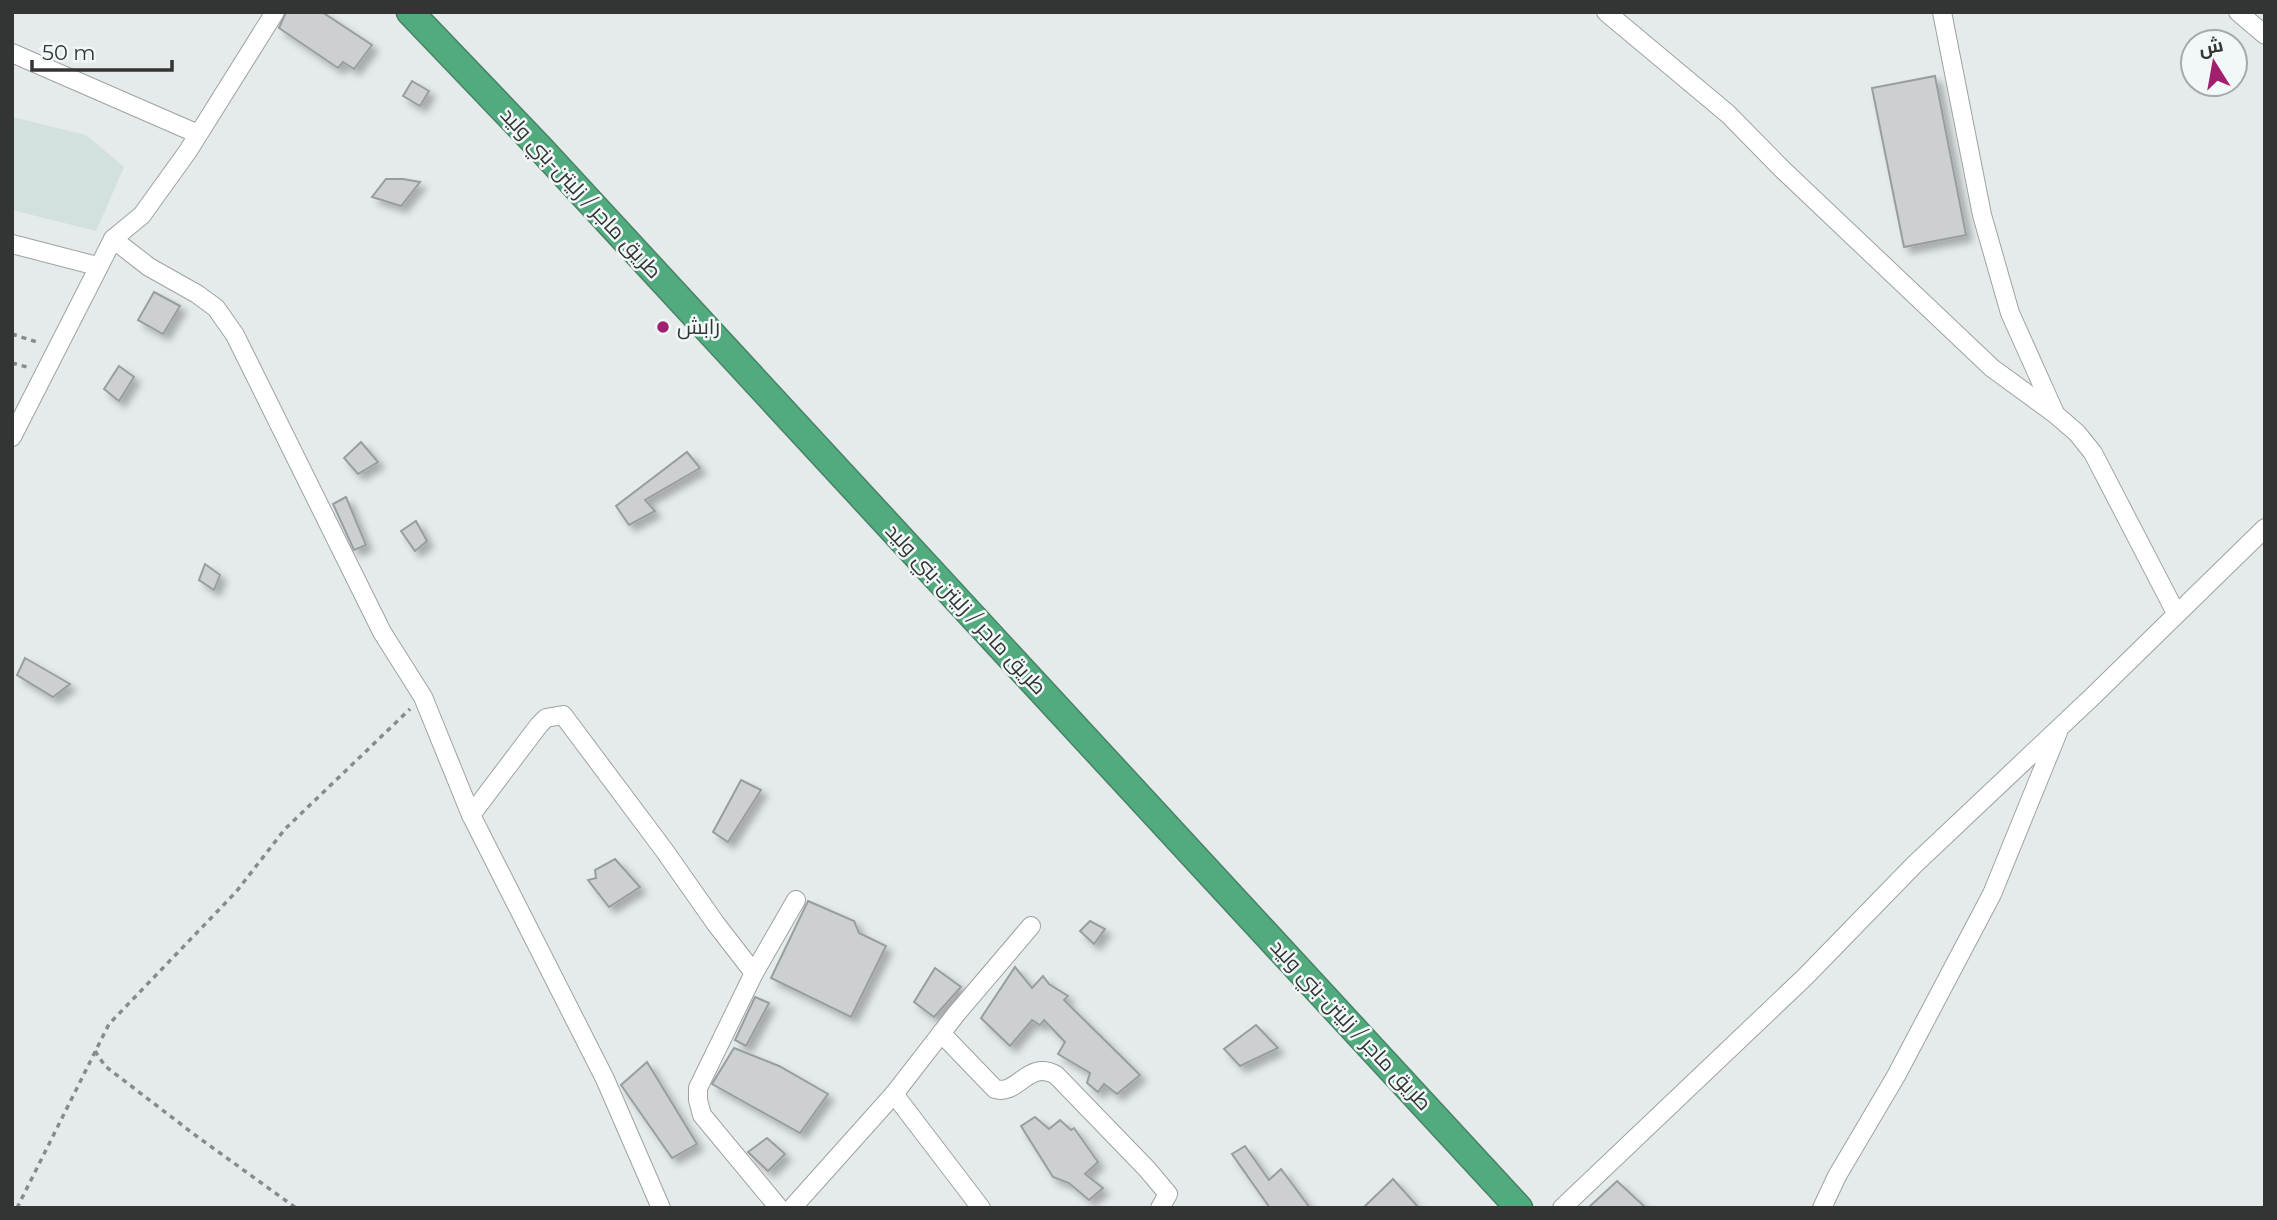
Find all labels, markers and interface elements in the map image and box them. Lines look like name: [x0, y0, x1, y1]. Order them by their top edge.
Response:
scale bar: [32, 28, 172, 72]
north arrow: [2179, 28, 2249, 98]
text: ش: [2197, 33, 2225, 60]
text: 50 m: [42, 40, 96, 65]
street label: طريق ماجر / زليتن-بني وليد: [493, 102, 667, 286]
place label: رابش: [677, 314, 720, 340]
marker: رابش: [655, 319, 671, 335]
street label: طريق ماجر / زليتن-بني وليد: [878, 518, 1052, 702]
street label: طريق ماجر / زليتن-بني وليد: [1263, 934, 1437, 1118]

